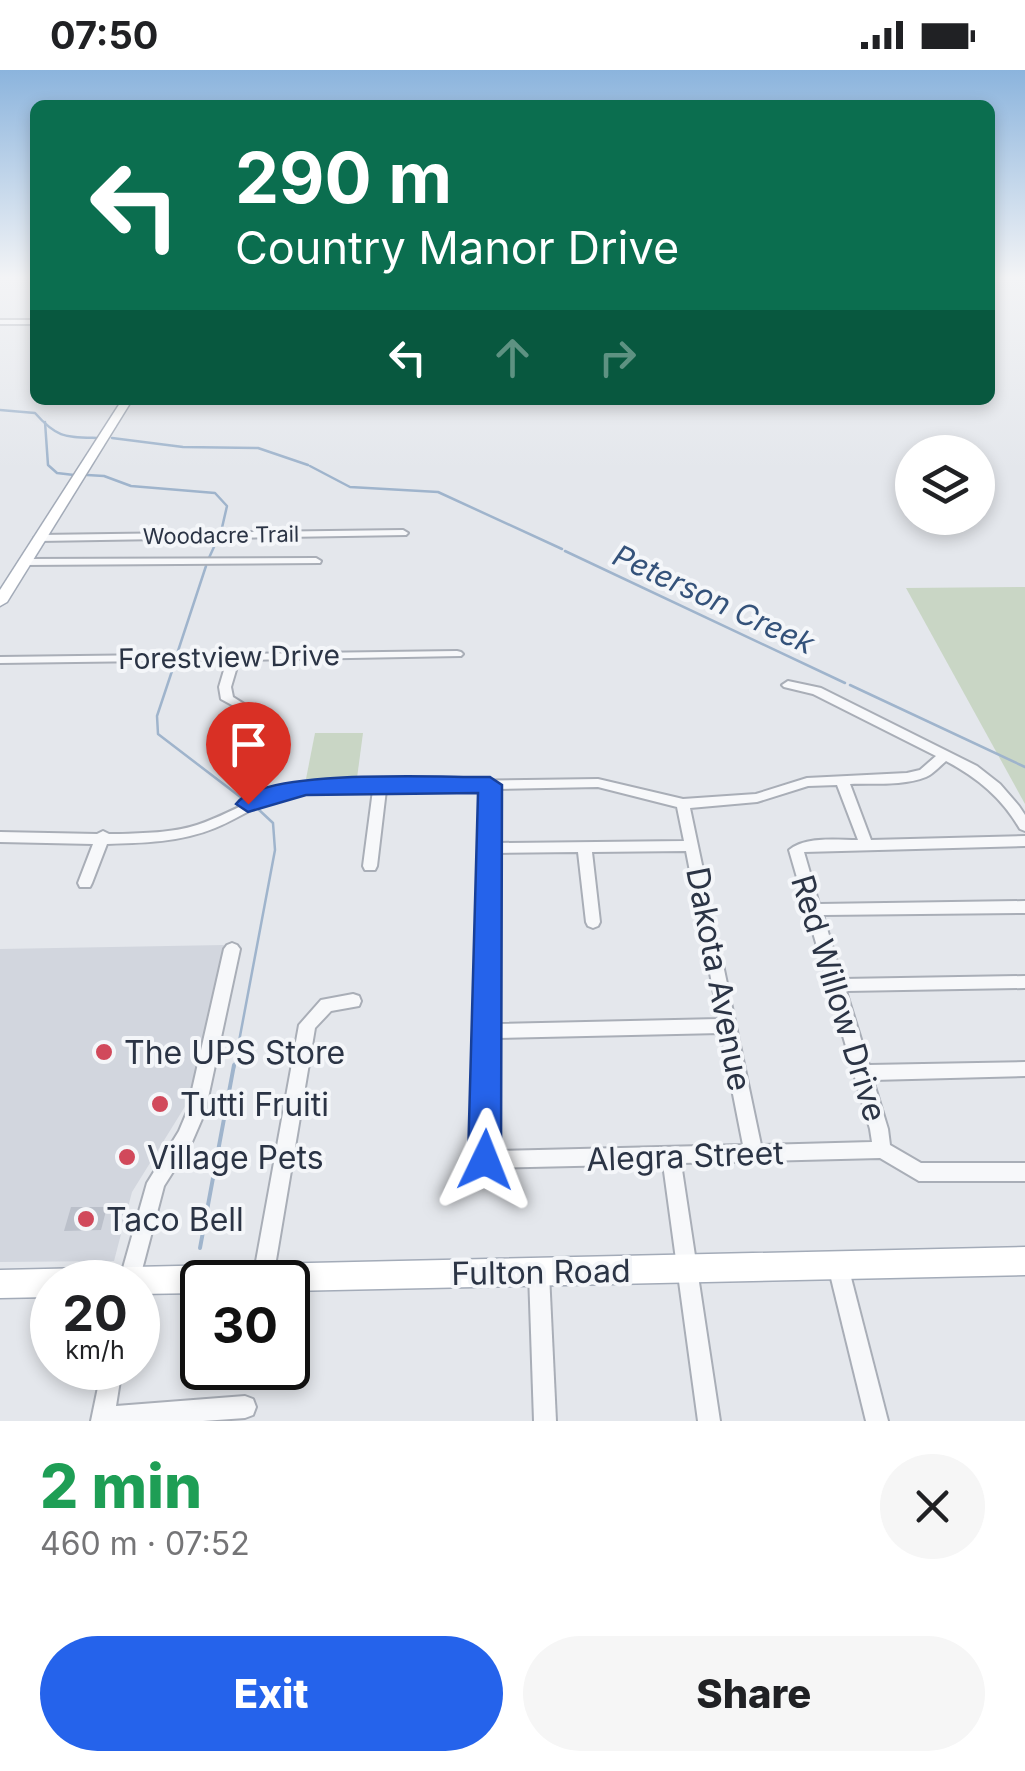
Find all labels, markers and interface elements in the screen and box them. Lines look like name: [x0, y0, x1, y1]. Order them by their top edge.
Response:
text: 07:50: [50, 12, 158, 58]
text: 290 m: [235, 135, 452, 220]
icon: left: [70, 140, 200, 270]
text: Country Manor Drive: [235, 220, 679, 275]
icon: left: [380, 330, 435, 385]
icon: ahead: [485, 330, 540, 385]
icon: right: [590, 330, 645, 385]
map controls: [895, 435, 995, 535]
button: layers: [895, 435, 995, 535]
street label: Woodacre Trail: [143, 521, 299, 549]
water label: Peterson Creek: [608, 537, 821, 662]
street label: Forestview Drive: [118, 638, 340, 676]
pin: [206, 702, 291, 805]
icon: arrive: [221, 717, 276, 772]
street label: Dakota Avenue: [678, 864, 760, 1094]
street label: Red Willow Drive: [783, 870, 895, 1126]
place label: The UPS Store: [124, 1033, 345, 1072]
marker: The UPS Store: [93, 1041, 115, 1063]
place label: Tutti Fruiti: [180, 1085, 329, 1124]
marker: Tutti Fruiti: [149, 1093, 171, 1115]
position arrow: [433, 1108, 537, 1212]
street label: Alegra Street: [586, 1133, 784, 1179]
place label: Village Pets: [147, 1138, 324, 1177]
marker: Village Pets: [116, 1146, 138, 1168]
place label: Taco Bell: [106, 1200, 244, 1239]
marker: Taco Bell: [75, 1208, 97, 1230]
street label: Fulton Road: [451, 1251, 631, 1293]
speed limit sign: 30: [180, 1260, 310, 1390]
text: 20: [62, 1283, 128, 1343]
text: km/h: [65, 1335, 125, 1365]
text: 2 min: [40, 1450, 202, 1522]
button: close: [880, 1454, 985, 1559]
text: 460 m · 07:52: [40, 1524, 250, 1563]
button: Exit: [40, 1636, 503, 1751]
button: Share: [523, 1636, 985, 1751]

